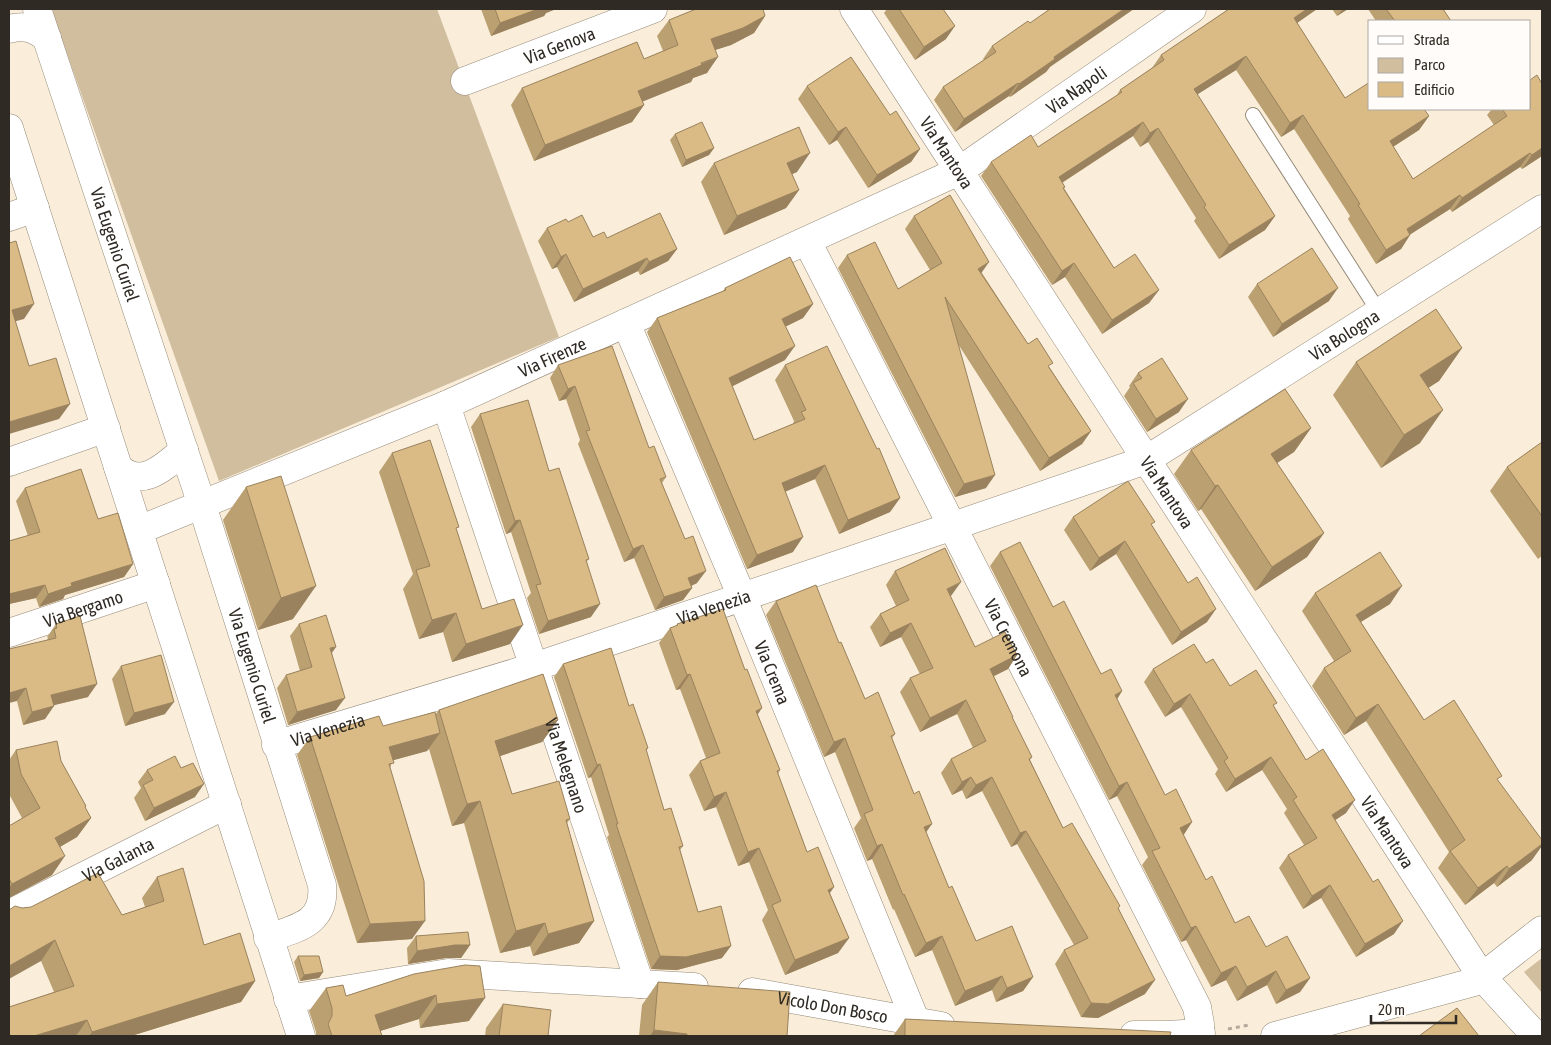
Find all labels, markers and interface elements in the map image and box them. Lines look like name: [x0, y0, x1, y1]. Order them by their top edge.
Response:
legend: [1368, 20, 1531, 110]
street label: Via Genova: [521, 22, 598, 68]
text: Strada: [1414, 31, 1450, 48]
text: Parco: [1414, 56, 1445, 73]
street label: Via Napoli: [1042, 61, 1110, 118]
text: Edificio: [1414, 81, 1455, 98]
street label: Via Mantova: [916, 112, 978, 193]
street label: Via Eugenio Curiel: [87, 185, 144, 304]
street label: Via Bologna: [1305, 305, 1383, 364]
street label: Via Firenze: [515, 332, 589, 381]
street label: Via Mantova: [1136, 452, 1199, 532]
street label: Via Venezia: [674, 584, 753, 629]
street label: Via Bergamo: [41, 585, 125, 631]
street label: Via Cremona: [980, 595, 1037, 680]
street label: Via Eugenio Curiel: [225, 606, 281, 725]
street label: Via Crema: [750, 638, 795, 707]
street label: Via Venezia: [288, 708, 367, 750]
street label: Via Melegnano: [541, 715, 592, 816]
street label: Via Mantova: [1357, 792, 1419, 872]
street label: Via Galanta: [79, 832, 157, 886]
street label: Vicolo Don Bosco: [776, 986, 890, 1027]
scale bar: [1371, 992, 1456, 1024]
text: 20 m: [1378, 1001, 1405, 1018]

